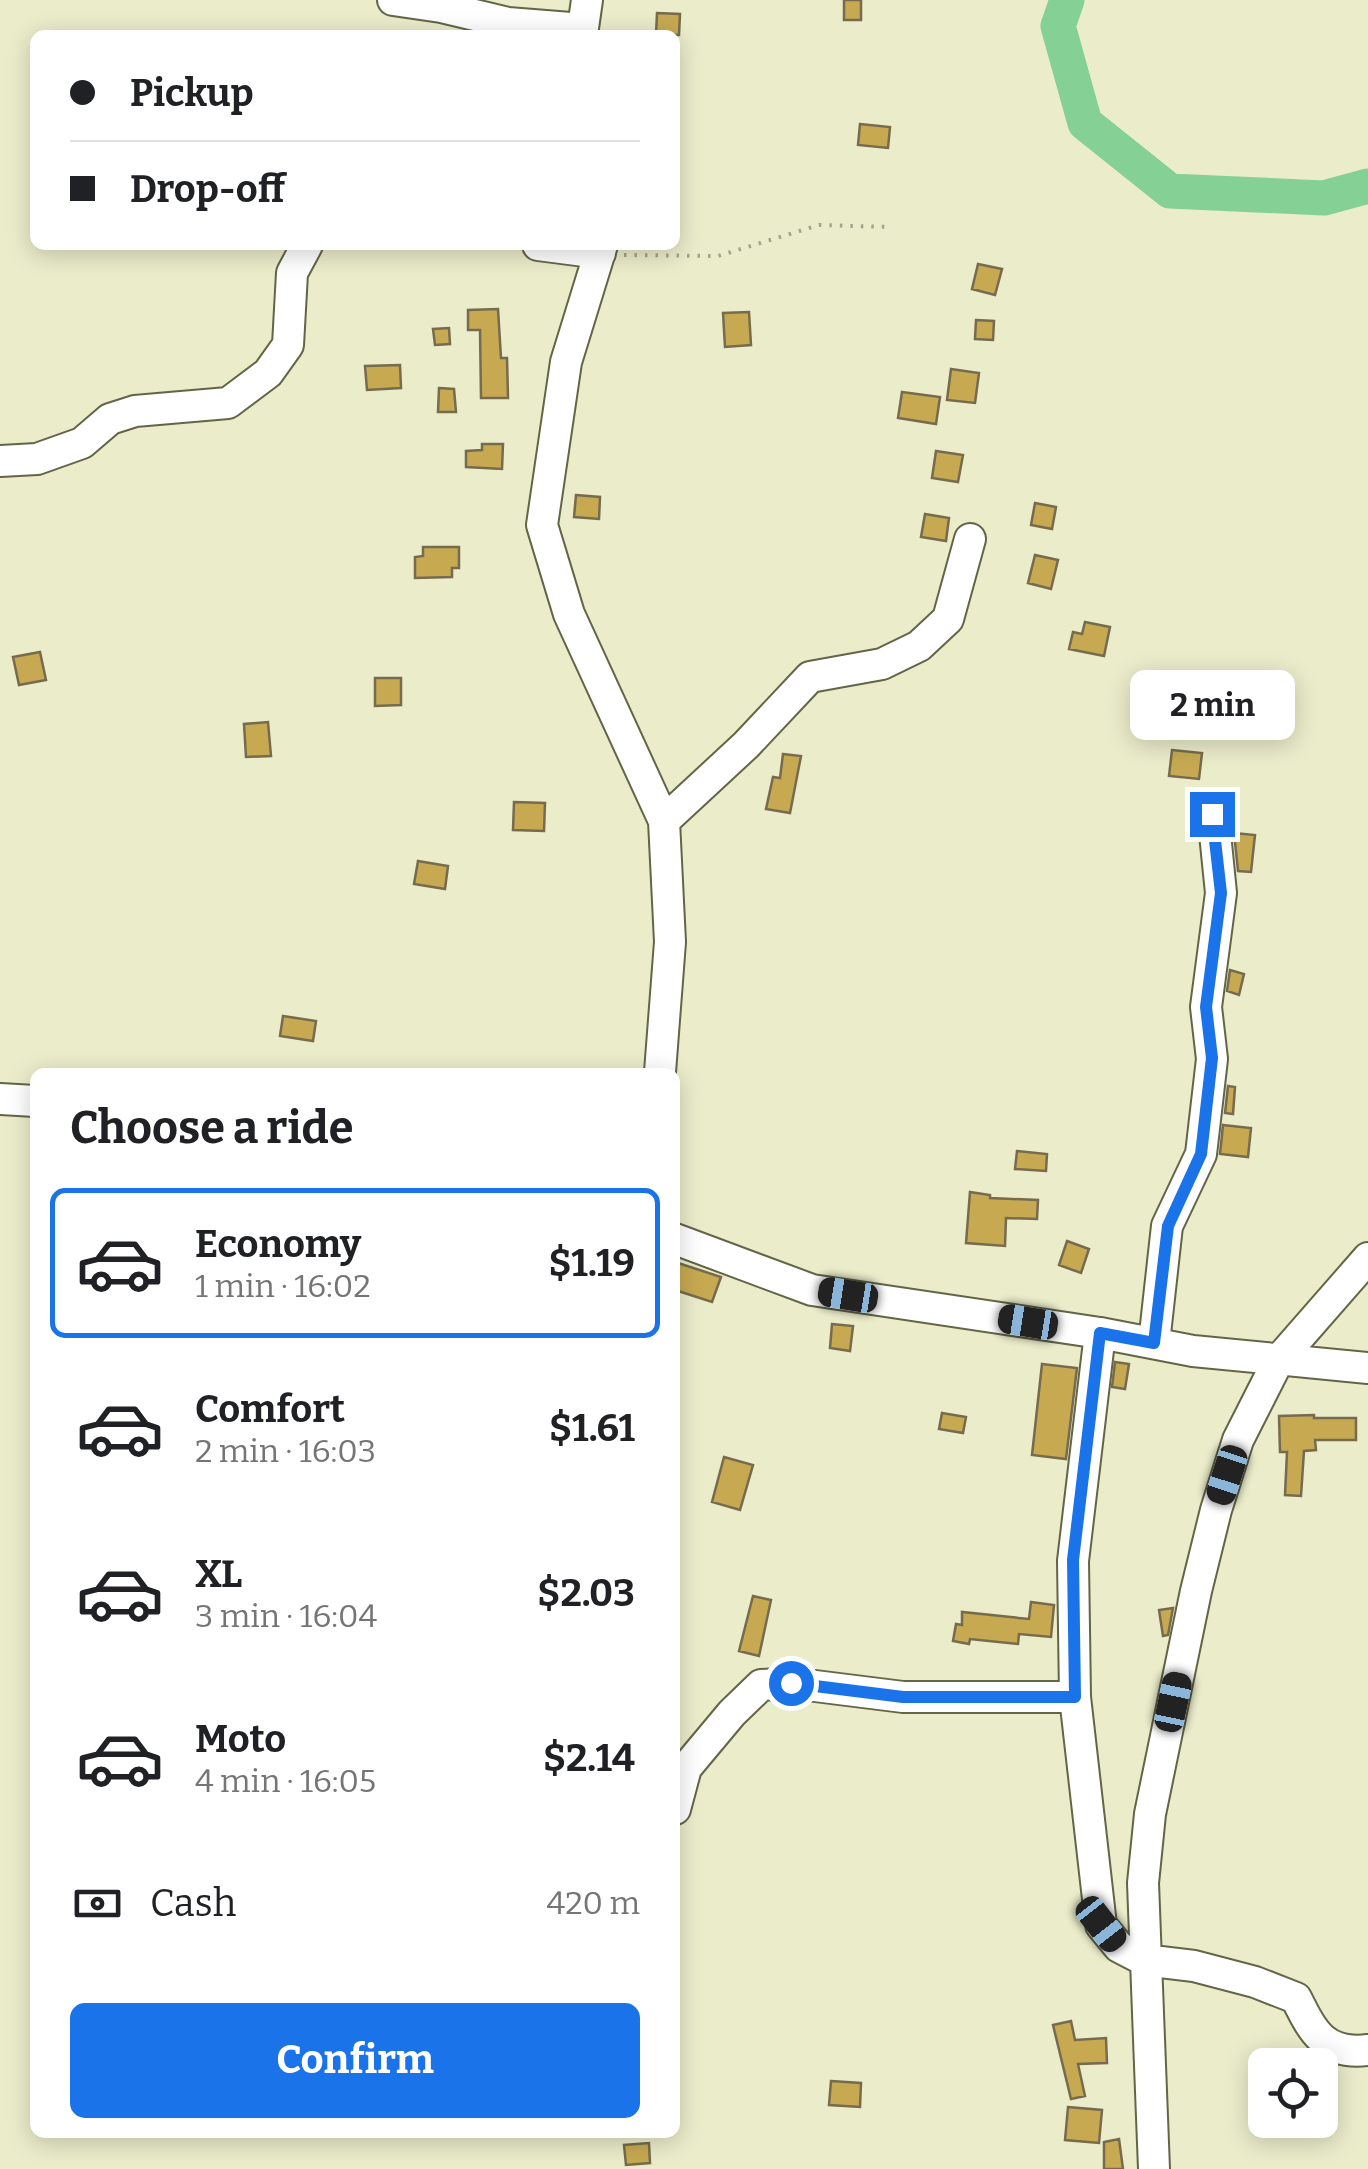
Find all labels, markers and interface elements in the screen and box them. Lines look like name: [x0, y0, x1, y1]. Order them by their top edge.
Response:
text: Pickup: [130, 70, 254, 116]
text: Drop-off: [130, 166, 285, 212]
callout: 2 min: [1130, 669, 1294, 739]
text: 2 min: [1170, 686, 1255, 724]
route end: [1190, 792, 1235, 837]
text: Choose a ride: [70, 1101, 353, 1155]
icon: car: [75, 1218, 165, 1308]
text: Economy: [195, 1221, 361, 1267]
text: $1.19: [548, 1240, 635, 1286]
text: 1 min · 16:02: [195, 1267, 371, 1305]
car: [816, 1275, 880, 1315]
car: [996, 1302, 1060, 1342]
icon: car: [75, 1383, 165, 1473]
text: Comfort: [195, 1386, 345, 1432]
text: $1.61: [549, 1405, 635, 1451]
text: 2 min · 16:03: [195, 1432, 376, 1470]
car: [1203, 1442, 1251, 1508]
icon: car: [75, 1548, 165, 1638]
text: XL: [195, 1551, 242, 1597]
text: $2.03: [537, 1570, 635, 1616]
text: 3 min · 16:04: [195, 1597, 377, 1635]
route start: [769, 1661, 814, 1706]
car: [1152, 1670, 1194, 1734]
icon: car: [75, 1713, 165, 1803]
text: Moto: [195, 1716, 286, 1762]
text: $2.14: [543, 1735, 635, 1781]
text: 4 min · 16:05: [195, 1762, 376, 1800]
icon: cash: [70, 1876, 125, 1931]
text: Cash: [150, 1880, 236, 1926]
text: 420 m: [546, 1884, 640, 1922]
car: [1071, 1891, 1131, 1957]
button: Confirm: [70, 2003, 640, 2118]
map controls: [1248, 2048, 1338, 2138]
button: locate: [1248, 2048, 1338, 2138]

